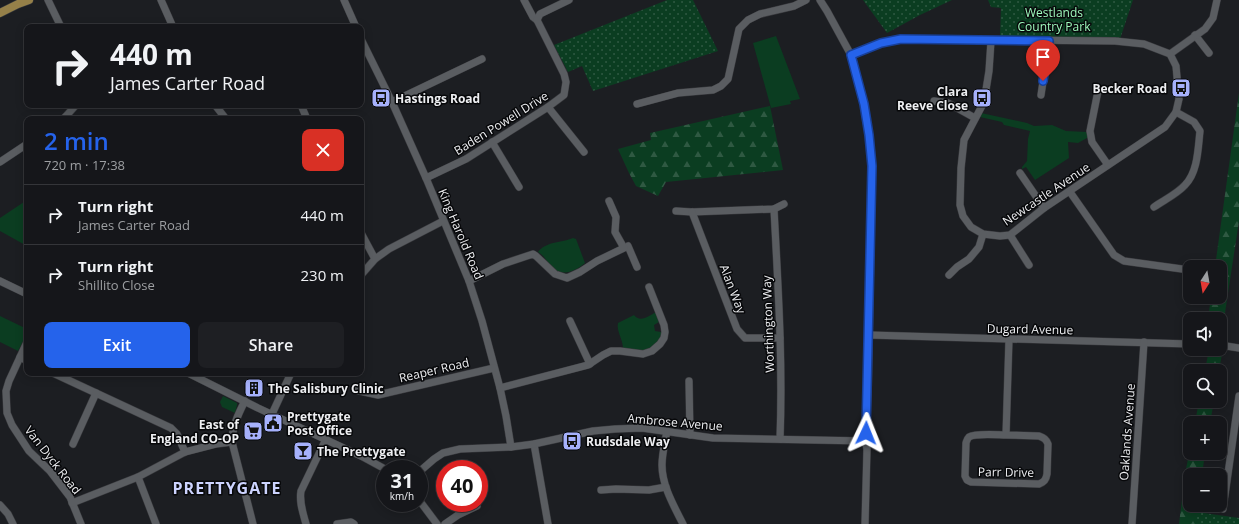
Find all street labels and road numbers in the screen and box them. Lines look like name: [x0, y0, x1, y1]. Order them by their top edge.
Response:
street label: Baden Powell Drive: [451, 87, 552, 159]
street label: Newcastle Avenue: [999, 158, 1093, 230]
street label: King Harold Road: [434, 186, 488, 282]
street label: Alan Way: [716, 262, 751, 317]
street label: Worthington Way: [758, 274, 778, 373]
street label: Dugard Avenue: [987, 320, 1074, 338]
street label: Reaper Road: [397, 354, 471, 386]
street label: Oaklands Avenue: [1115, 383, 1139, 481]
street label: Ambrose Avenue: [627, 409, 724, 435]
street label: Van Dyck Road: [21, 422, 85, 498]
street label: Parr Drive: [978, 463, 1034, 481]

